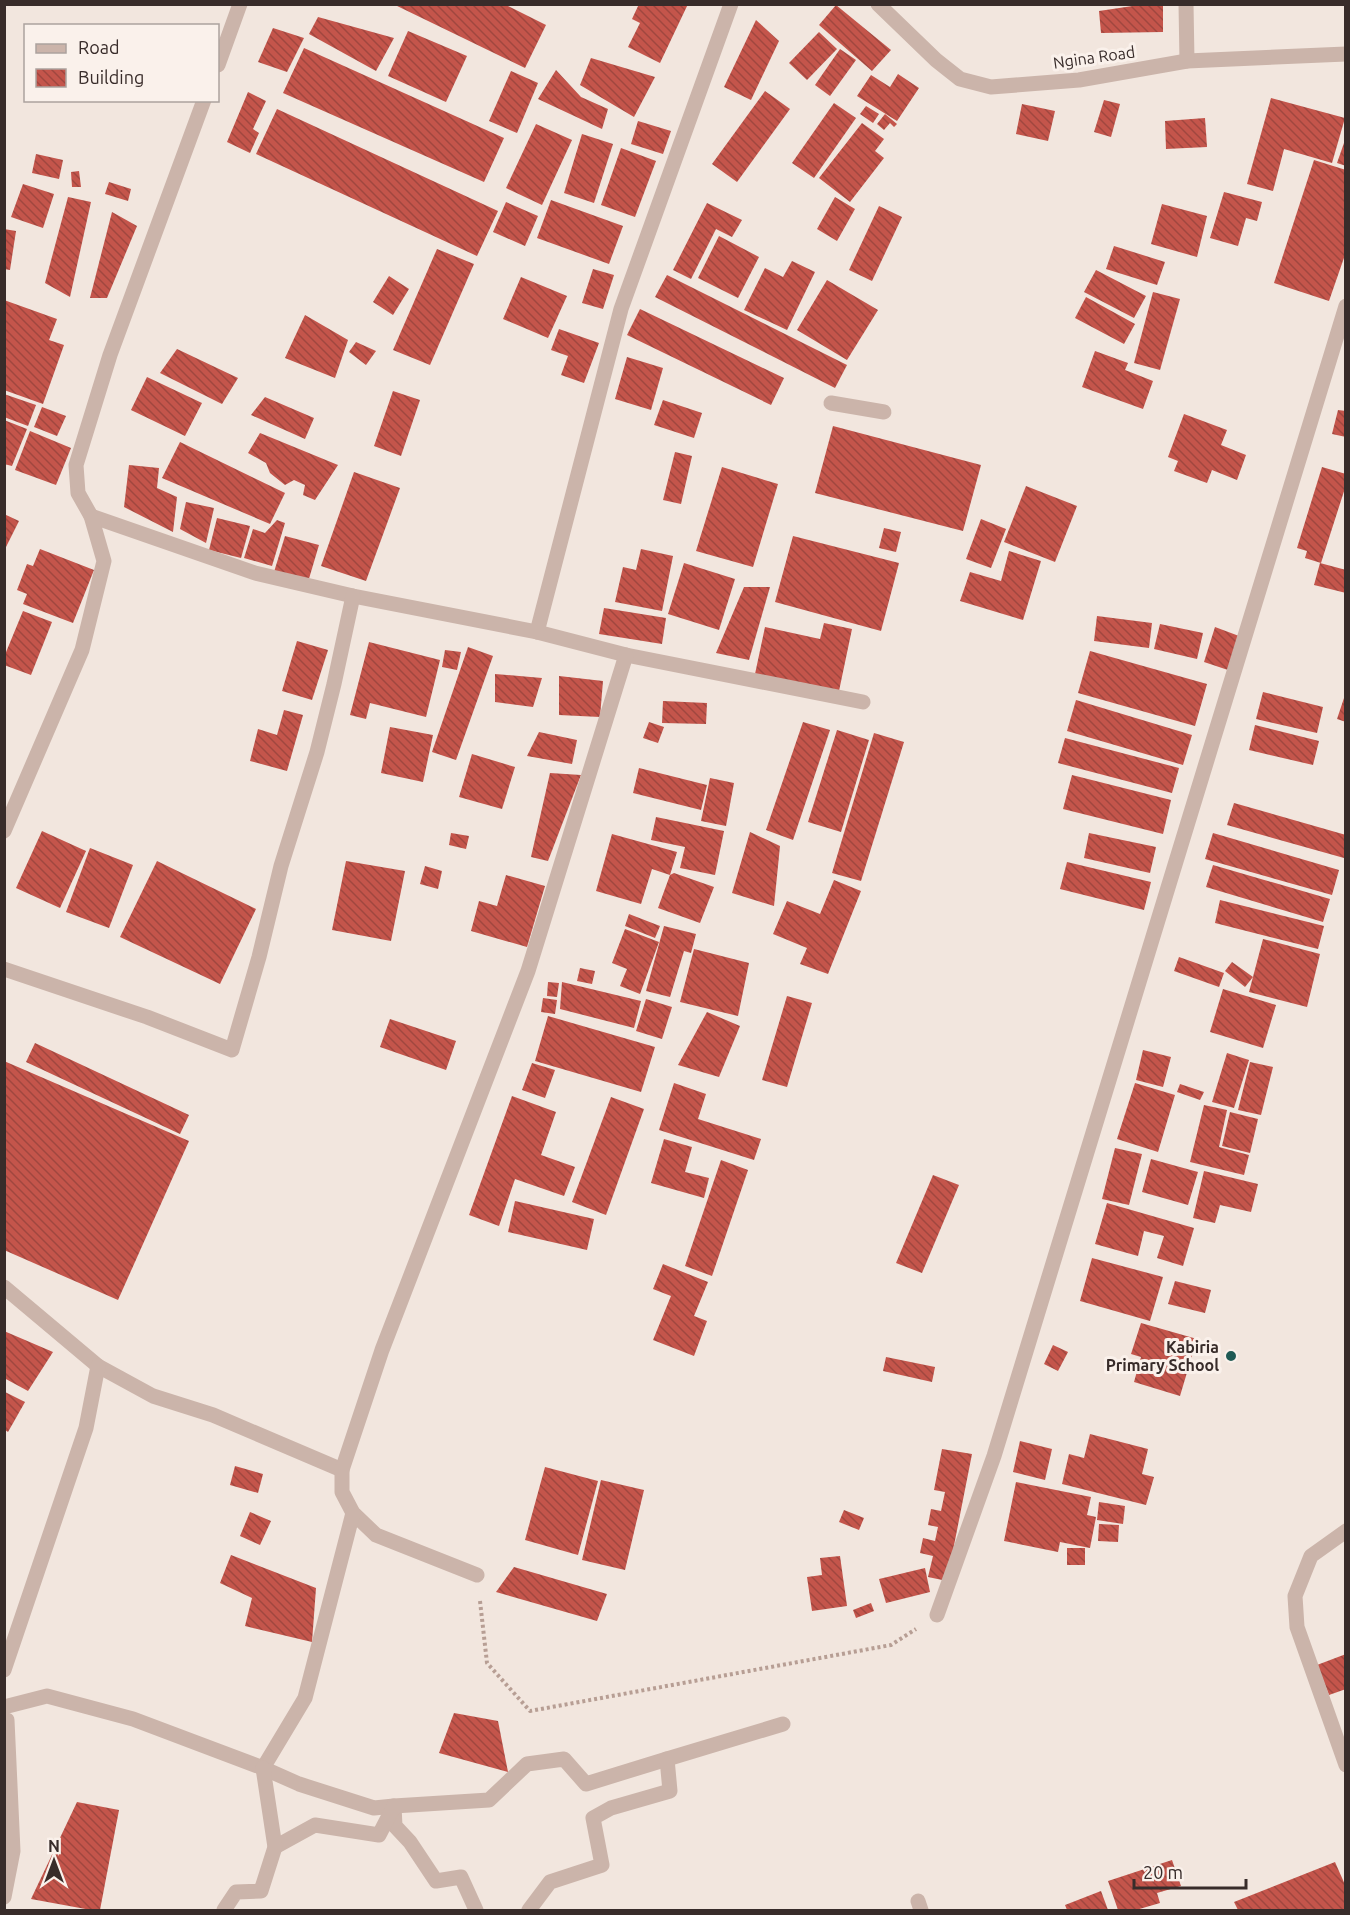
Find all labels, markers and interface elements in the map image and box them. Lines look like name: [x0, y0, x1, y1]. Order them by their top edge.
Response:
legend: [24, 24, 219, 102]
text: Road: [78, 37, 120, 57]
street label: Ngina Road: [1052, 42, 1136, 72]
text: Building: [78, 67, 144, 87]
place label: Kabiria Primary School: [1106, 1338, 1219, 1374]
marker: Kabiria Primary School: [1224, 1349, 1238, 1363]
north arrow: [24, 1831, 84, 1891]
text: N: [48, 1837, 60, 1855]
scale bar: [1134, 1852, 1246, 1890]
text: 20 m: [1143, 1862, 1183, 1882]

